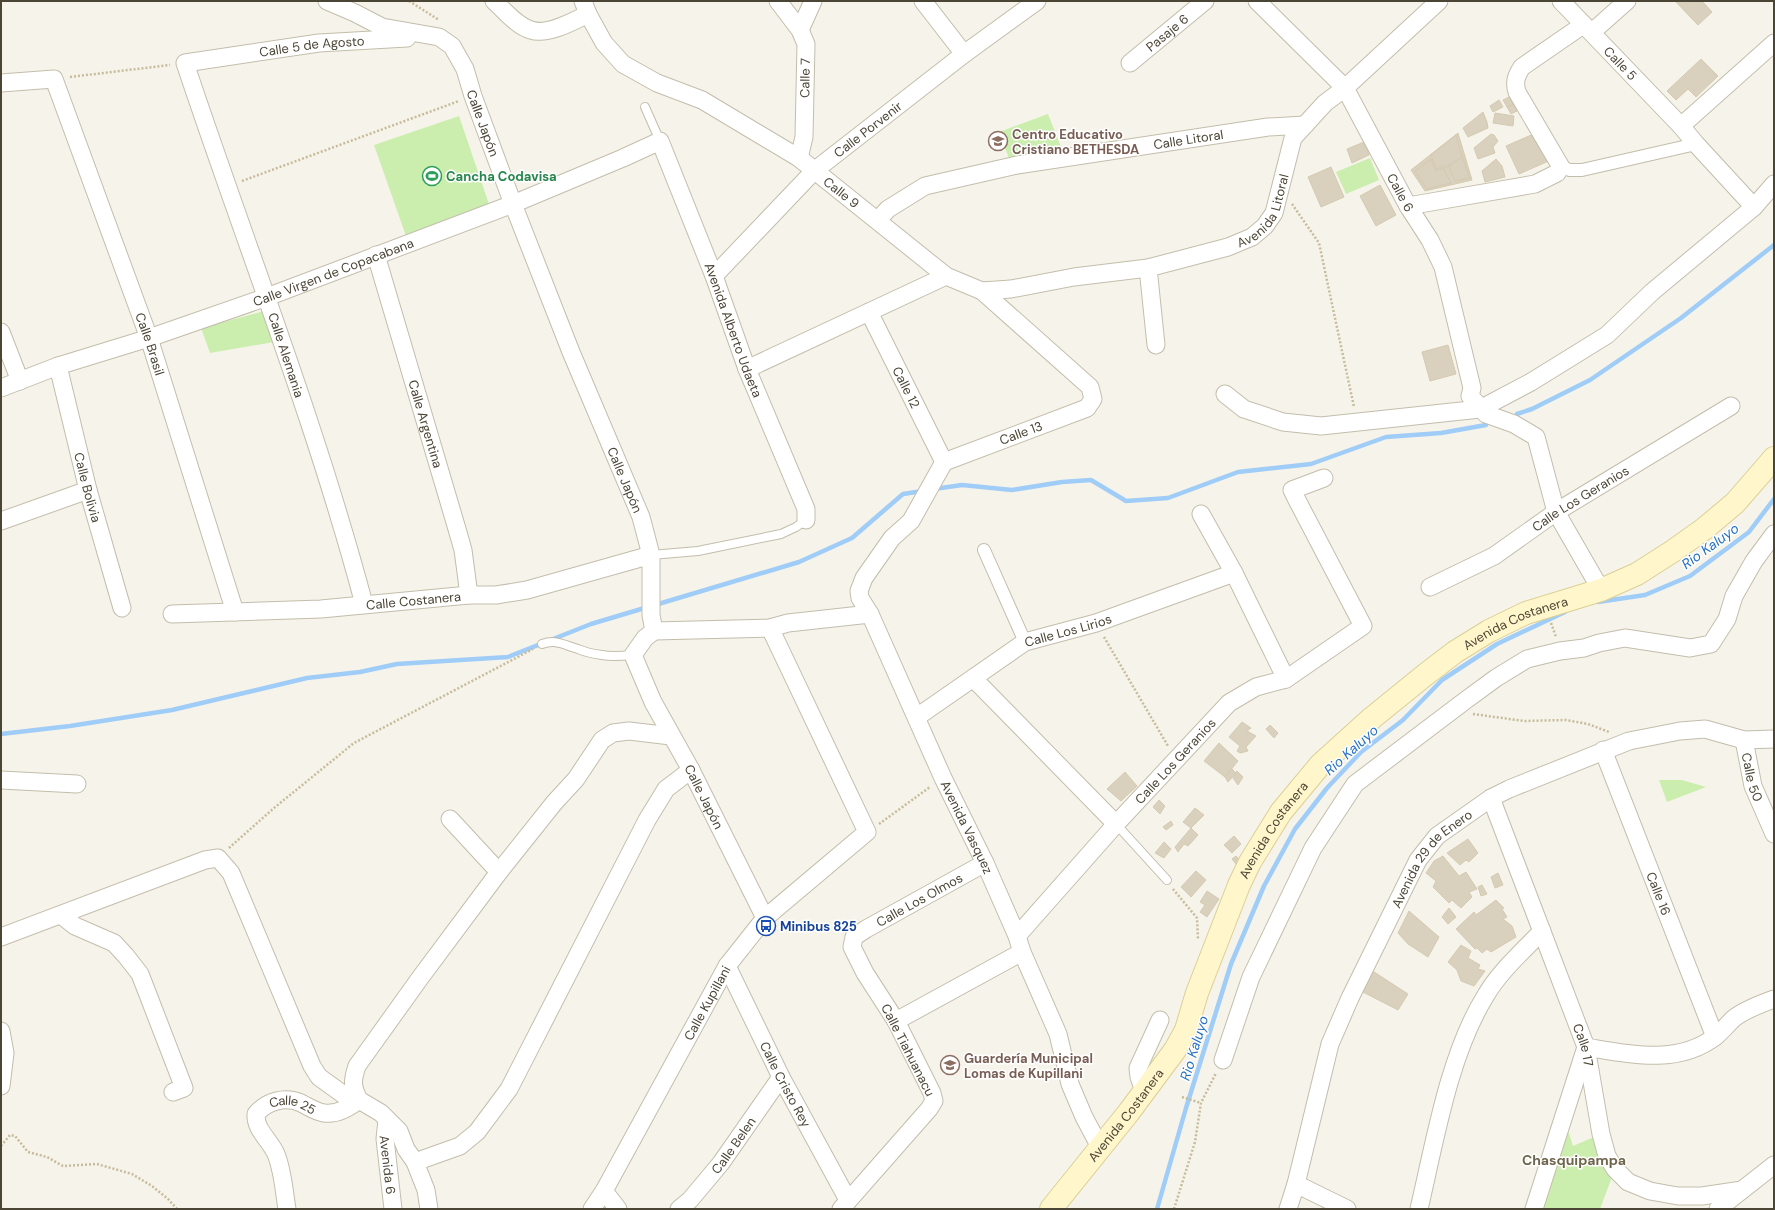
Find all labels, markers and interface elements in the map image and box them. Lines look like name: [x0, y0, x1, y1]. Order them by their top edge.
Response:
street label: Pasaje 6: [1142, 10, 1192, 55]
street label: Calle 5 de Agosto: [258, 32, 365, 60]
street label: Calle 5: [1600, 42, 1641, 84]
street label: Calle 7: [796, 58, 814, 98]
street label: Calle Japón: [463, 88, 503, 159]
street label: Calle Porvenir: [830, 97, 905, 161]
street label: Calle Litoral: [1152, 125, 1224, 153]
place label: Centro Educativo Cristiano BETHESDA: [1012, 126, 1139, 158]
school or university icon: Centro Educativo Cristiano BETHESDA: [987, 130, 1009, 152]
sports icon: Cancha Codavisa: [421, 165, 443, 187]
place label: Cancha Codavisa: [446, 168, 557, 185]
street label: Calle 6: [1383, 170, 1418, 215]
street label: Avenida Litoral: [1234, 172, 1292, 251]
street label: Calle 9: [820, 173, 863, 212]
street label: Calle Virgen de Copacabana: [251, 234, 416, 310]
street label: Avenida Alberto Udaeta: [701, 260, 766, 400]
street label: Calle Brasil: [132, 310, 169, 377]
street label: Calle Alemania: [264, 310, 308, 400]
street label: Calle 12: [889, 363, 924, 411]
street label: Calle Argentina: [405, 378, 447, 470]
street label: Calle 13: [997, 417, 1045, 449]
street label: Calle Japón: [604, 444, 647, 515]
street label: Calle Bolivia: [71, 451, 105, 524]
street label: Calle Los Geranios: [1528, 461, 1632, 535]
water label: Rio Kaluyo: [1678, 519, 1742, 573]
street label: Calle Costanera: [365, 587, 462, 613]
street label: Avenida Costanera: [1460, 592, 1570, 654]
street label: Calle Los Lirios: [1023, 610, 1114, 650]
street label: Calle Los Geranios: [1131, 714, 1219, 807]
water label: Rio Kaluyo: [1320, 721, 1382, 779]
street label: Calle 50: [1738, 751, 1767, 804]
street label: Calle Japón: [681, 761, 728, 832]
street label: Avenida Vasquez: [937, 778, 997, 876]
street label: Avenida Costanera: [1235, 778, 1311, 881]
street label: Avenida 29 de Enero: [1387, 805, 1476, 911]
street label: Calle Los Olmos: [873, 869, 965, 930]
street label: Calle 16: [1643, 869, 1675, 918]
bus stop icon: Minibus 825: [755, 915, 777, 937]
place label: Minibus 825: [780, 918, 857, 935]
street label: Calle Kupillani: [680, 963, 734, 1043]
street label: Calle Tiahuanacu: [877, 1001, 939, 1099]
water label: Rio Kaluyo: [1176, 1013, 1212, 1083]
street label: Calle 17: [1569, 1021, 1598, 1068]
street label: Calle Cristo Rey: [756, 1039, 815, 1130]
place label: Guardería Municipal Lomas de Kupillani: [964, 1050, 1093, 1082]
school or university icon: Guardería Municipal Lomas de Kupillani: [939, 1054, 961, 1076]
street label: Avenida Costanera: [1084, 1065, 1167, 1165]
street label: Calle 25: [267, 1091, 319, 1118]
street label: Calle Belen: [707, 1113, 759, 1177]
street label: Avenida 6: [376, 1134, 400, 1195]
district label: Chasquipampa: [1522, 1151, 1626, 1169]

